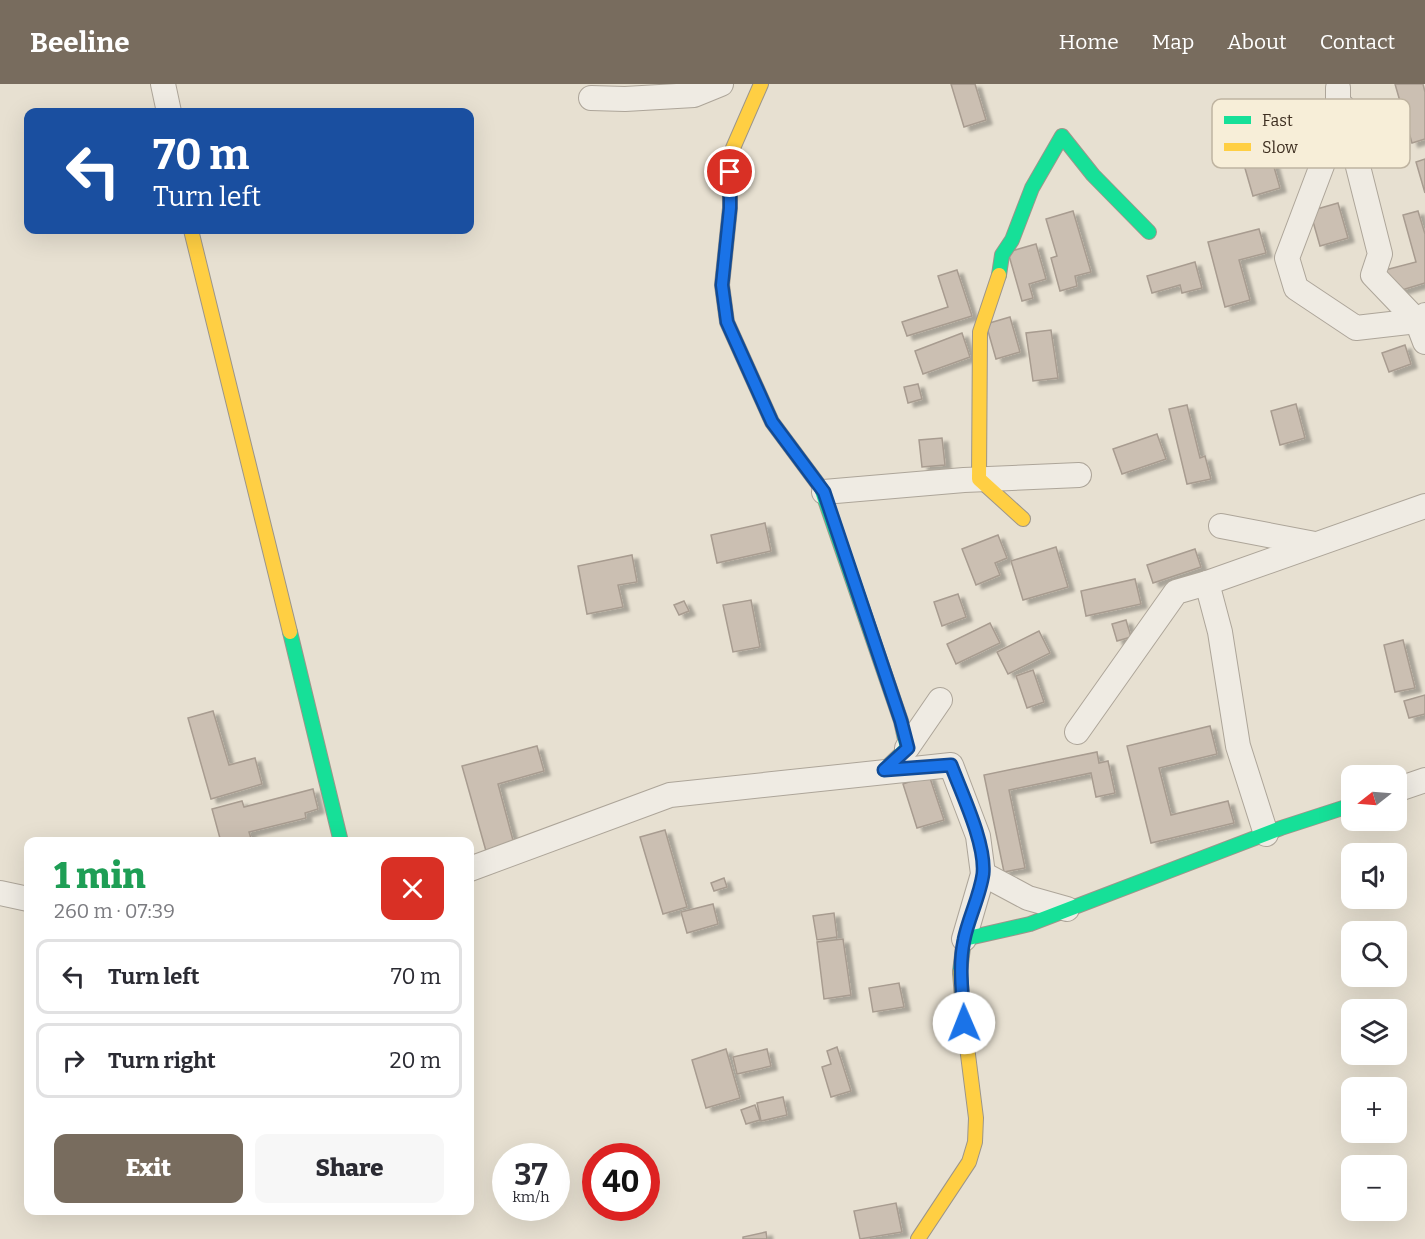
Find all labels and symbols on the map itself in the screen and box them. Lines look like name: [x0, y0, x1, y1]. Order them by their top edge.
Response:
legend: [1212, 99, 1410, 168]
text: Fast: [1262, 111, 1293, 130]
text: Slow: [1262, 138, 1298, 157]
pin: [704, 146, 755, 197]
north arrow: [1341, 765, 1407, 831]
position arrow: [932, 991, 996, 1055]
speed limit sign: 40: [582, 1143, 660, 1221]

